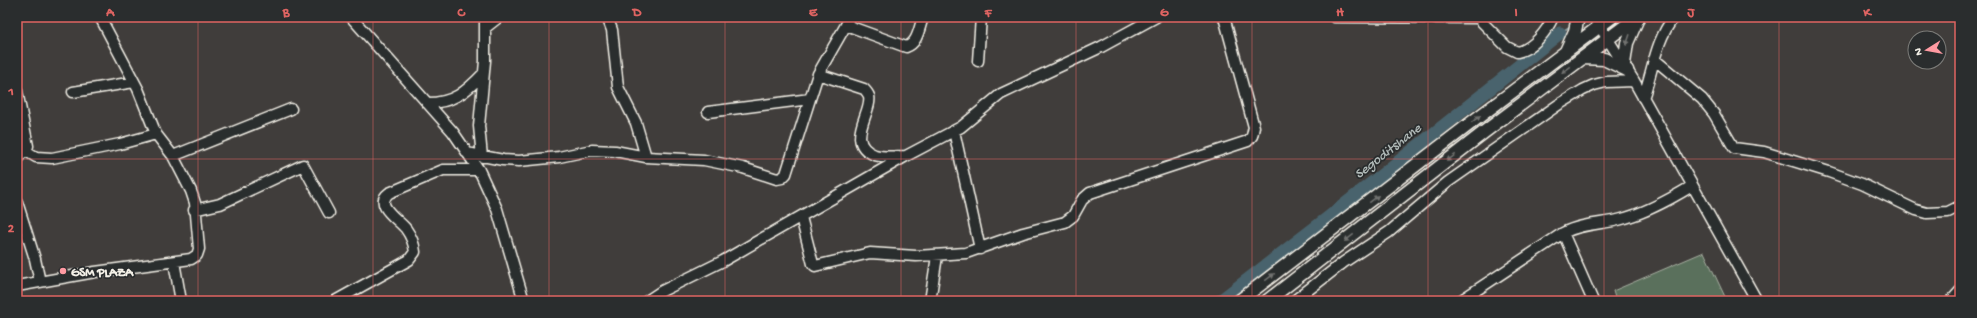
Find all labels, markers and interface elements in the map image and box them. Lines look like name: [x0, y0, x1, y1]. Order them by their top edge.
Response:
text: A: [105, 6, 115, 21]
text: B: [282, 6, 291, 21]
text: C: [456, 6, 466, 21]
text: D: [632, 6, 642, 21]
text: E: [809, 6, 818, 21]
text: F: [984, 6, 993, 21]
text: G: [1160, 6, 1169, 21]
text: H: [1336, 6, 1344, 21]
text: I: [1514, 6, 1518, 21]
text: J: [1687, 6, 1696, 21]
text: K: [1862, 6, 1872, 21]
north arrow: [1907, 30, 1947, 70]
one-way arrow: [1625, 34, 1631, 46]
text: N: [1913, 47, 1926, 56]
one-way arrow: [1561, 66, 1571, 74]
text: 1: [7, 85, 14, 100]
one-way arrow: [1471, 114, 1482, 123]
water label: Segoditshane: [1352, 120, 1426, 183]
one-way arrow: [1446, 154, 1457, 162]
one-way arrow: [1368, 194, 1379, 203]
text: 2: [8, 222, 15, 237]
one-way arrow: [1343, 233, 1354, 242]
marker: GSM PLAZA: [58, 266, 68, 276]
place label: GSM PLAZA: [71, 266, 134, 281]
one-way arrow: [1265, 273, 1276, 282]

